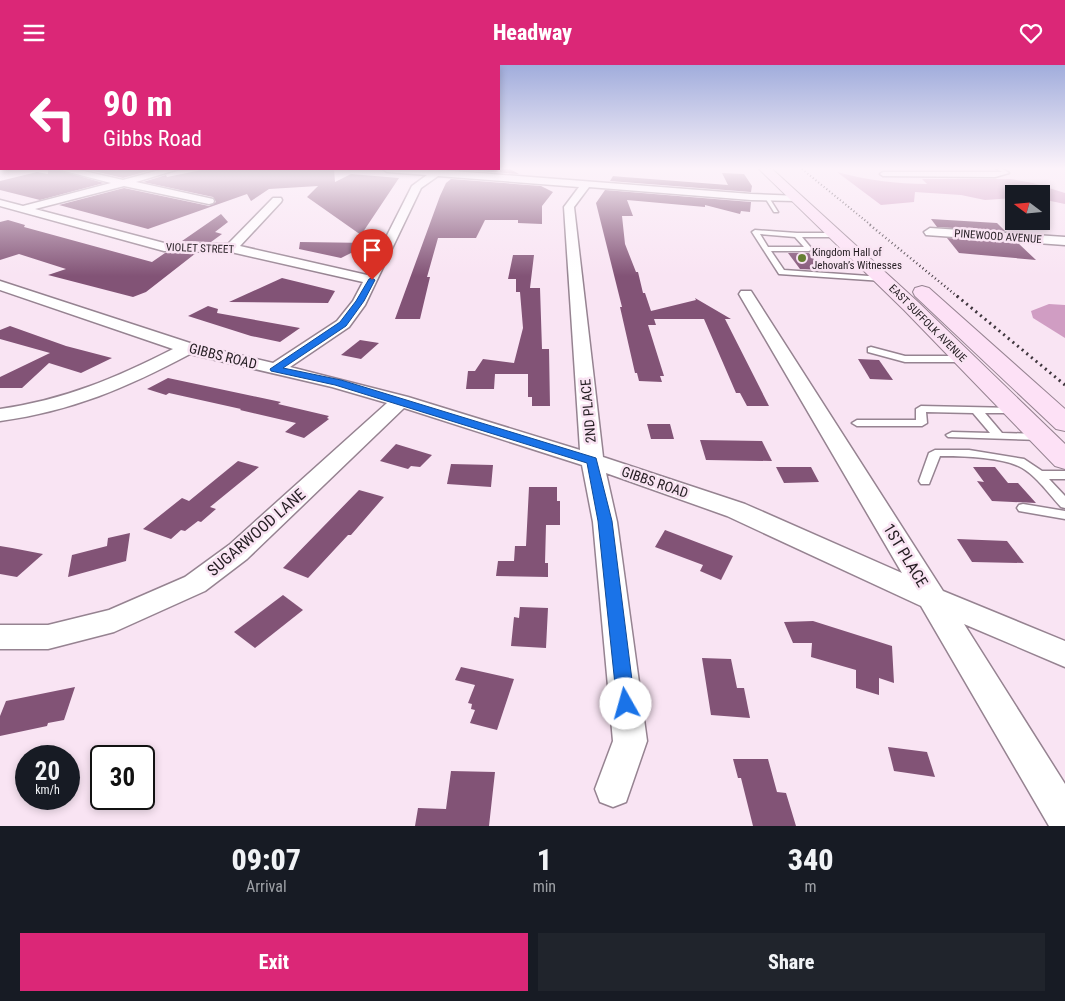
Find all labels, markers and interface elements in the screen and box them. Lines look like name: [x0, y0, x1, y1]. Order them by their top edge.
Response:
icon: menu: [20, 19, 48, 47]
icon: heart: [1017, 19, 1045, 47]
text: Headway: [493, 20, 572, 45]
text: 90 m: [103, 84, 172, 125]
icon: left: [20, 85, 85, 150]
text: Gibbs Road: [103, 126, 202, 151]
north arrow: [1005, 185, 1050, 230]
map controls: [1005, 185, 1050, 230]
street label: PINEWOOD AVENUE: [954, 227, 1043, 246]
pin: [351, 229, 393, 280]
icon: arrive: [358, 236, 386, 264]
street label: VIOLET STREET: [166, 241, 235, 256]
place label: Kingdom Hall of Jehovah’s Witnesses: [812, 246, 902, 272]
marker: Kingdom Hall of Jehovah’s Witnesses: [796, 252, 808, 264]
street label: EAST SUFFOLK AVENUE: [886, 282, 970, 365]
street label: GIBBS ROAD: [187, 340, 259, 372]
street label: 2ND PLACE: [577, 378, 599, 444]
street label: GIBBS ROAD: [620, 463, 690, 501]
street label: SUGARWOOD LANE: [203, 485, 309, 580]
street label: 1ST PLACE: [879, 520, 932, 590]
position arrow: [599, 677, 651, 729]
speed limit sign: 30: [90, 745, 155, 810]
text: 20: [35, 757, 60, 786]
text: km/h: [35, 783, 60, 797]
text: 09:07: [232, 842, 301, 877]
text: 1: [537, 842, 552, 877]
text: 340: [788, 842, 833, 877]
text: Arrival: [246, 877, 287, 896]
text: min: [533, 877, 556, 896]
text: m: [805, 877, 817, 896]
button: Exit: [20, 933, 528, 991]
button: Share: [538, 933, 1045, 991]

